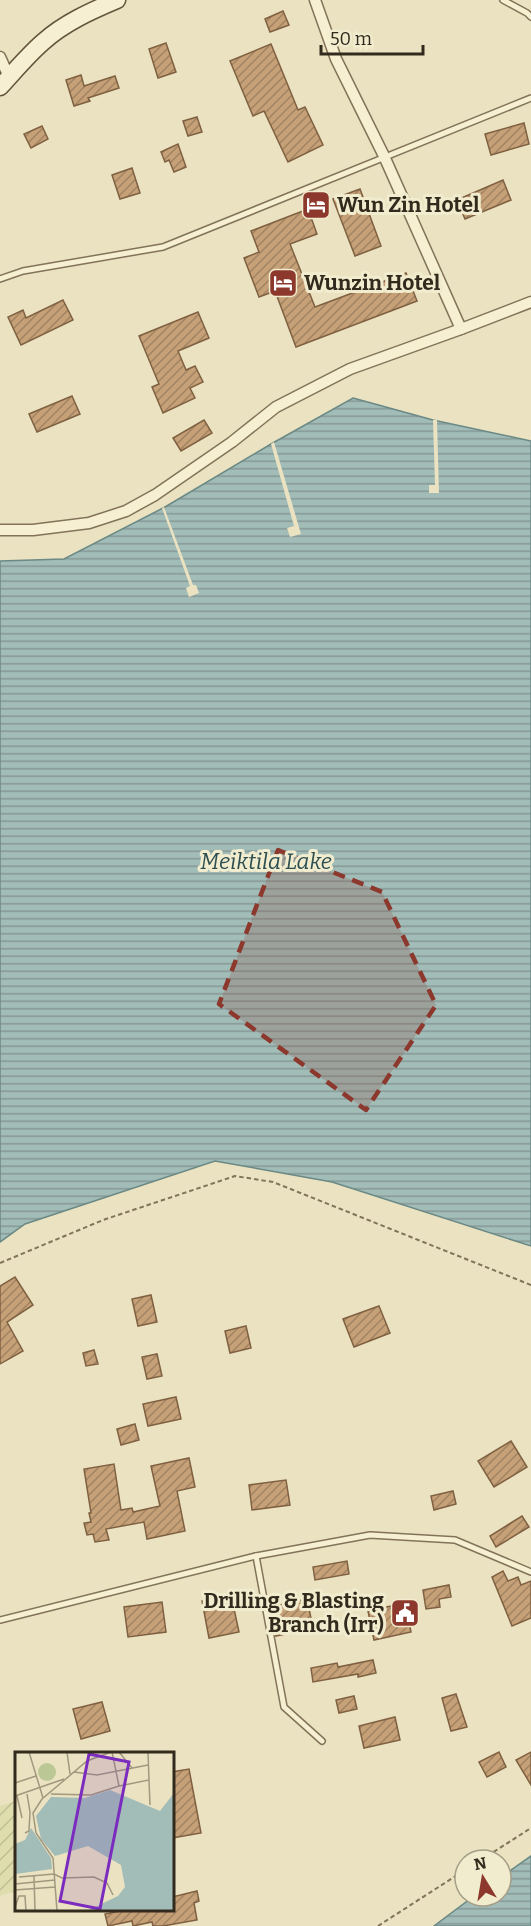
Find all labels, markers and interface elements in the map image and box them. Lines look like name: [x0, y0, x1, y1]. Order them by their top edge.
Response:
scale bar: [321, 18, 423, 56]
text: 50 m: [330, 28, 372, 50]
hotel icon: Wun Zin Hotel: [300, 189, 332, 221]
place label: Wun Zin Hotel: [337, 192, 480, 218]
hotel icon: Wunzin Hotel: [267, 267, 299, 299]
place label: Wunzin Hotel: [304, 270, 441, 296]
water label: Meiktila Lake: [200, 848, 332, 875]
place label: Drilling & Blasting Branch (Irr): [203, 1588, 384, 1638]
public building icon: Drilling & Blasting Branch (Irr): [389, 1597, 421, 1629]
inset map: [15, 1752, 174, 1911]
north arrow: [453, 1848, 513, 1908]
text: N: [472, 1853, 488, 1874]

